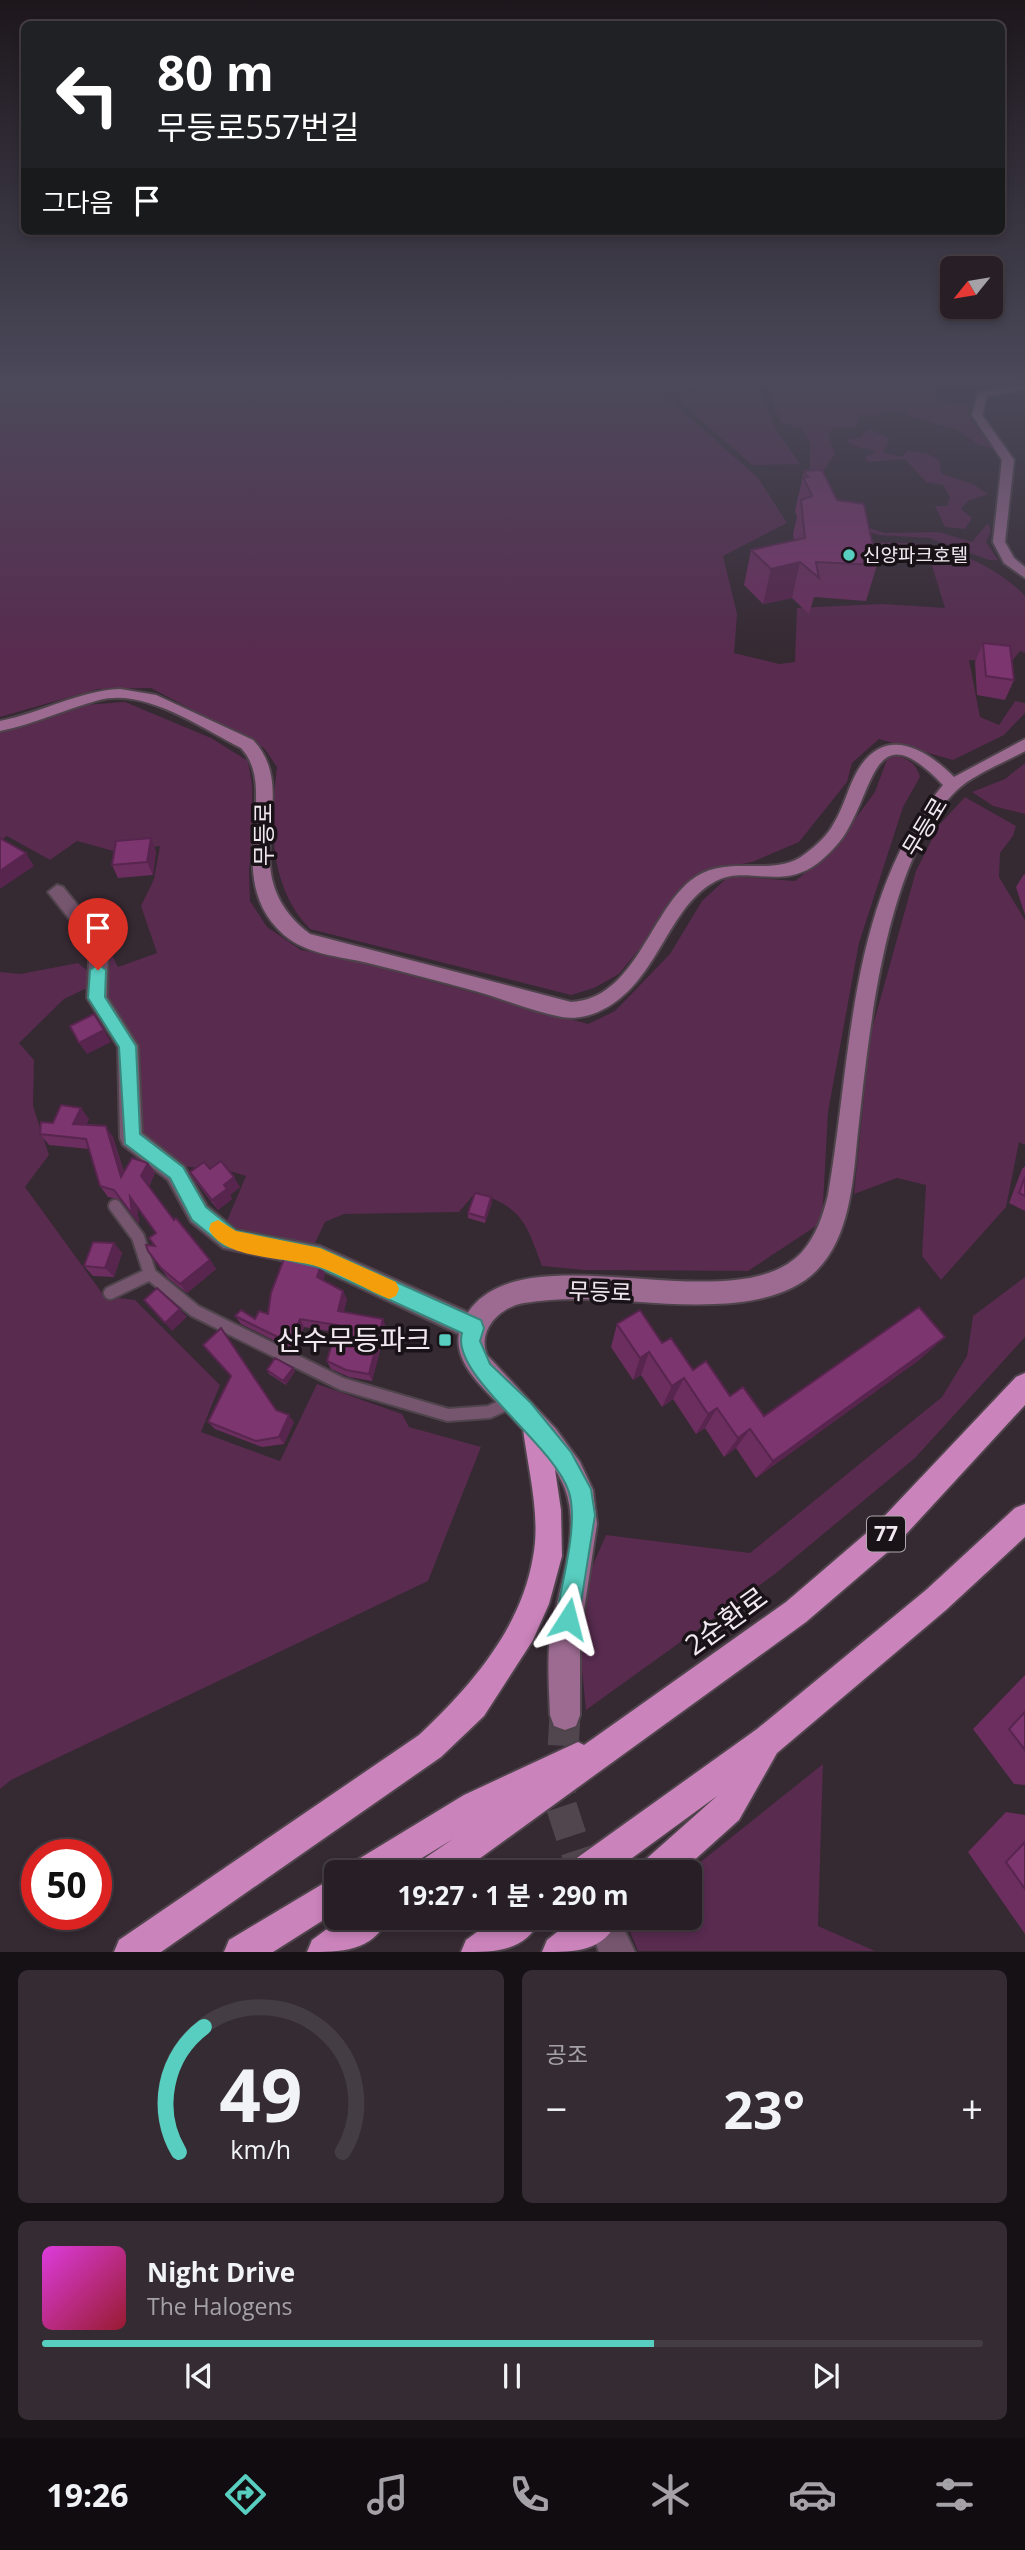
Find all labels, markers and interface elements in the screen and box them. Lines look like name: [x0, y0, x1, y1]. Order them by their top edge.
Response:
text: 80 m: [157, 39, 274, 105]
icon: left: [42, 49, 133, 140]
text: 무등로557번길: [157, 105, 359, 148]
icon: arrive: [128, 182, 166, 220]
text: 그다음: [42, 184, 114, 220]
north arrow: [940, 256, 1003, 318]
map controls: [940, 256, 1003, 319]
place label: 신양파크호텔: [863, 542, 968, 568]
marker: 신양파크호텔: [841, 547, 857, 563]
street label: 무등로: [894, 791, 954, 862]
street label: 무등로: [247, 802, 279, 866]
pin: [68, 898, 128, 970]
icon: arrive: [79, 909, 117, 947]
street label: 무등로: [568, 1274, 632, 1308]
place label: 산수무등파크: [276, 1320, 431, 1358]
marker: 산수무등파크: [437, 1332, 453, 1348]
road number: 77: [867, 1516, 905, 1552]
street label: 2순환로: [677, 1577, 774, 1663]
position arrow: [531, 1582, 605, 1656]
speed limit sign: 50: [21, 1839, 112, 1930]
text: 19:27 · 1 분 · 290 m: [397, 1877, 629, 1913]
text: 공조: [546, 2038, 588, 2070]
text: 49: [219, 2045, 302, 2144]
text: 23°: [723, 2073, 805, 2144]
text: −: [546, 2082, 567, 2134]
text: +: [961, 2082, 983, 2134]
text: km/h: [230, 2132, 291, 2166]
text: Night Drive: [147, 2254, 295, 2290]
text: The Halogens: [147, 2290, 293, 2322]
icon: previous: [180, 2357, 218, 2395]
icon: pause: [493, 2357, 531, 2395]
icon: next: [807, 2357, 845, 2395]
icon: directions: [221, 2470, 270, 2519]
icon: music: [363, 2470, 412, 2519]
icon: phone: [505, 2470, 554, 2519]
icon: climate: [646, 2470, 695, 2519]
icon: car: [788, 2470, 837, 2519]
icon: filters: [930, 2470, 979, 2519]
text: 19:26: [46, 2473, 129, 2516]

